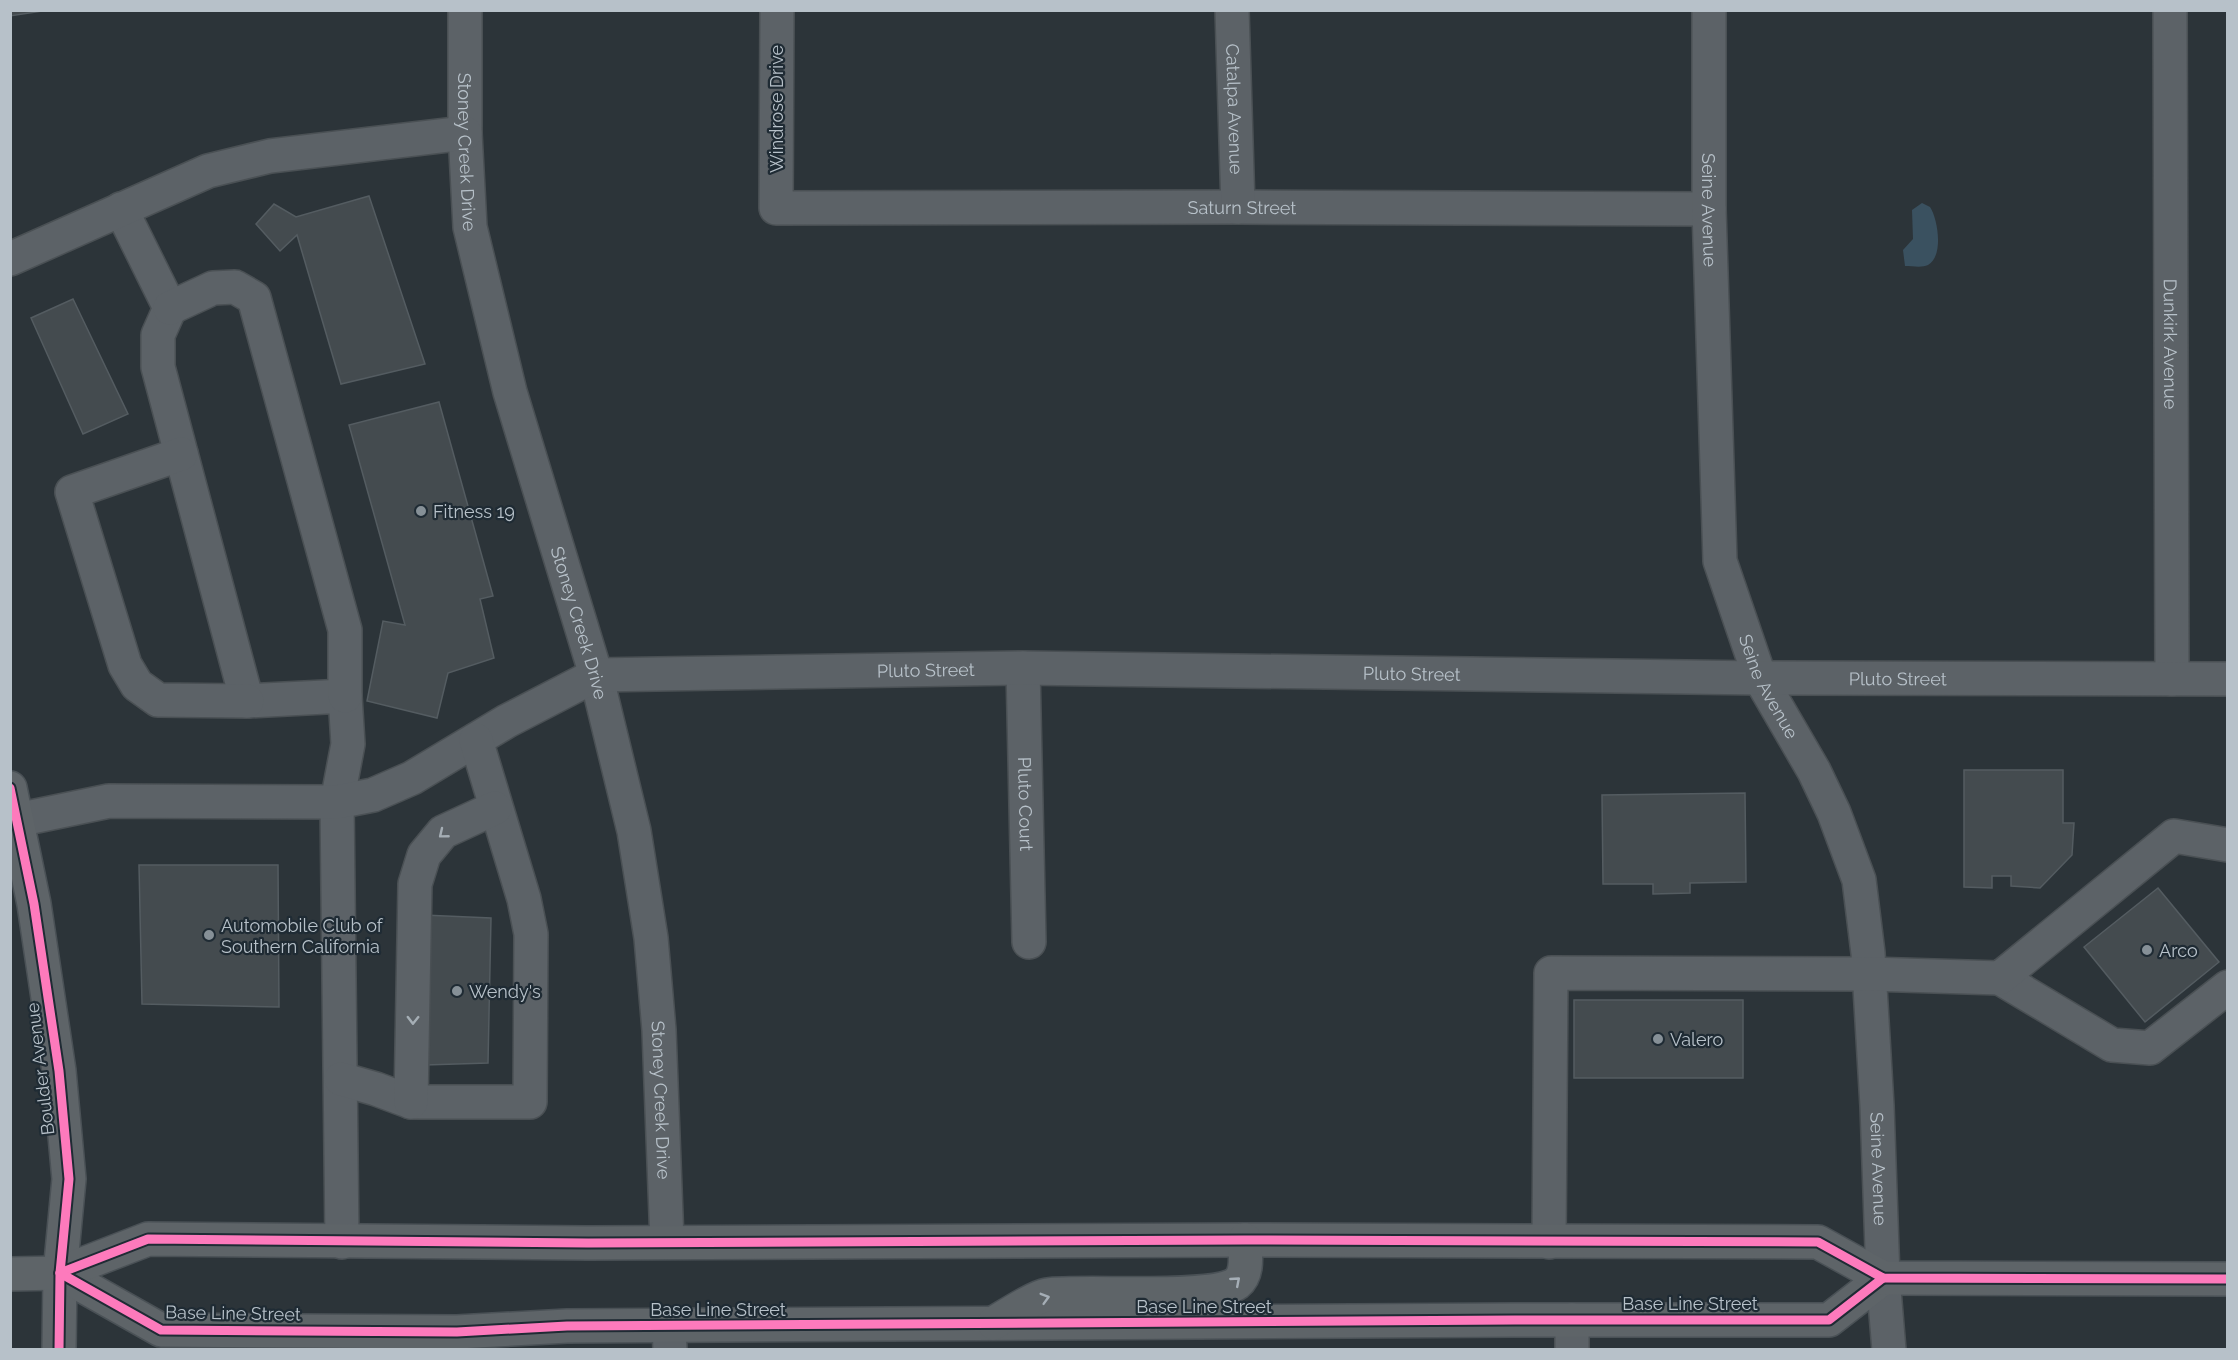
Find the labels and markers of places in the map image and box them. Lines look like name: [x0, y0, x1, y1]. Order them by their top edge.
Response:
place label: Fitness 19: [433, 501, 515, 522]
marker: Fitness 19: [414, 504, 428, 518]
place label: Automobile Club of Southern California: [221, 915, 384, 957]
marker: Automobile Club of Southern California: [202, 928, 216, 942]
place label: Arco: [2159, 940, 2198, 961]
marker: Arco: [2140, 943, 2154, 957]
place label: Wendy's: [469, 981, 541, 1002]
marker: Wendy's: [450, 984, 464, 998]
place label: Valero: [1670, 1029, 1724, 1050]
marker: Valero: [1651, 1032, 1665, 1046]

